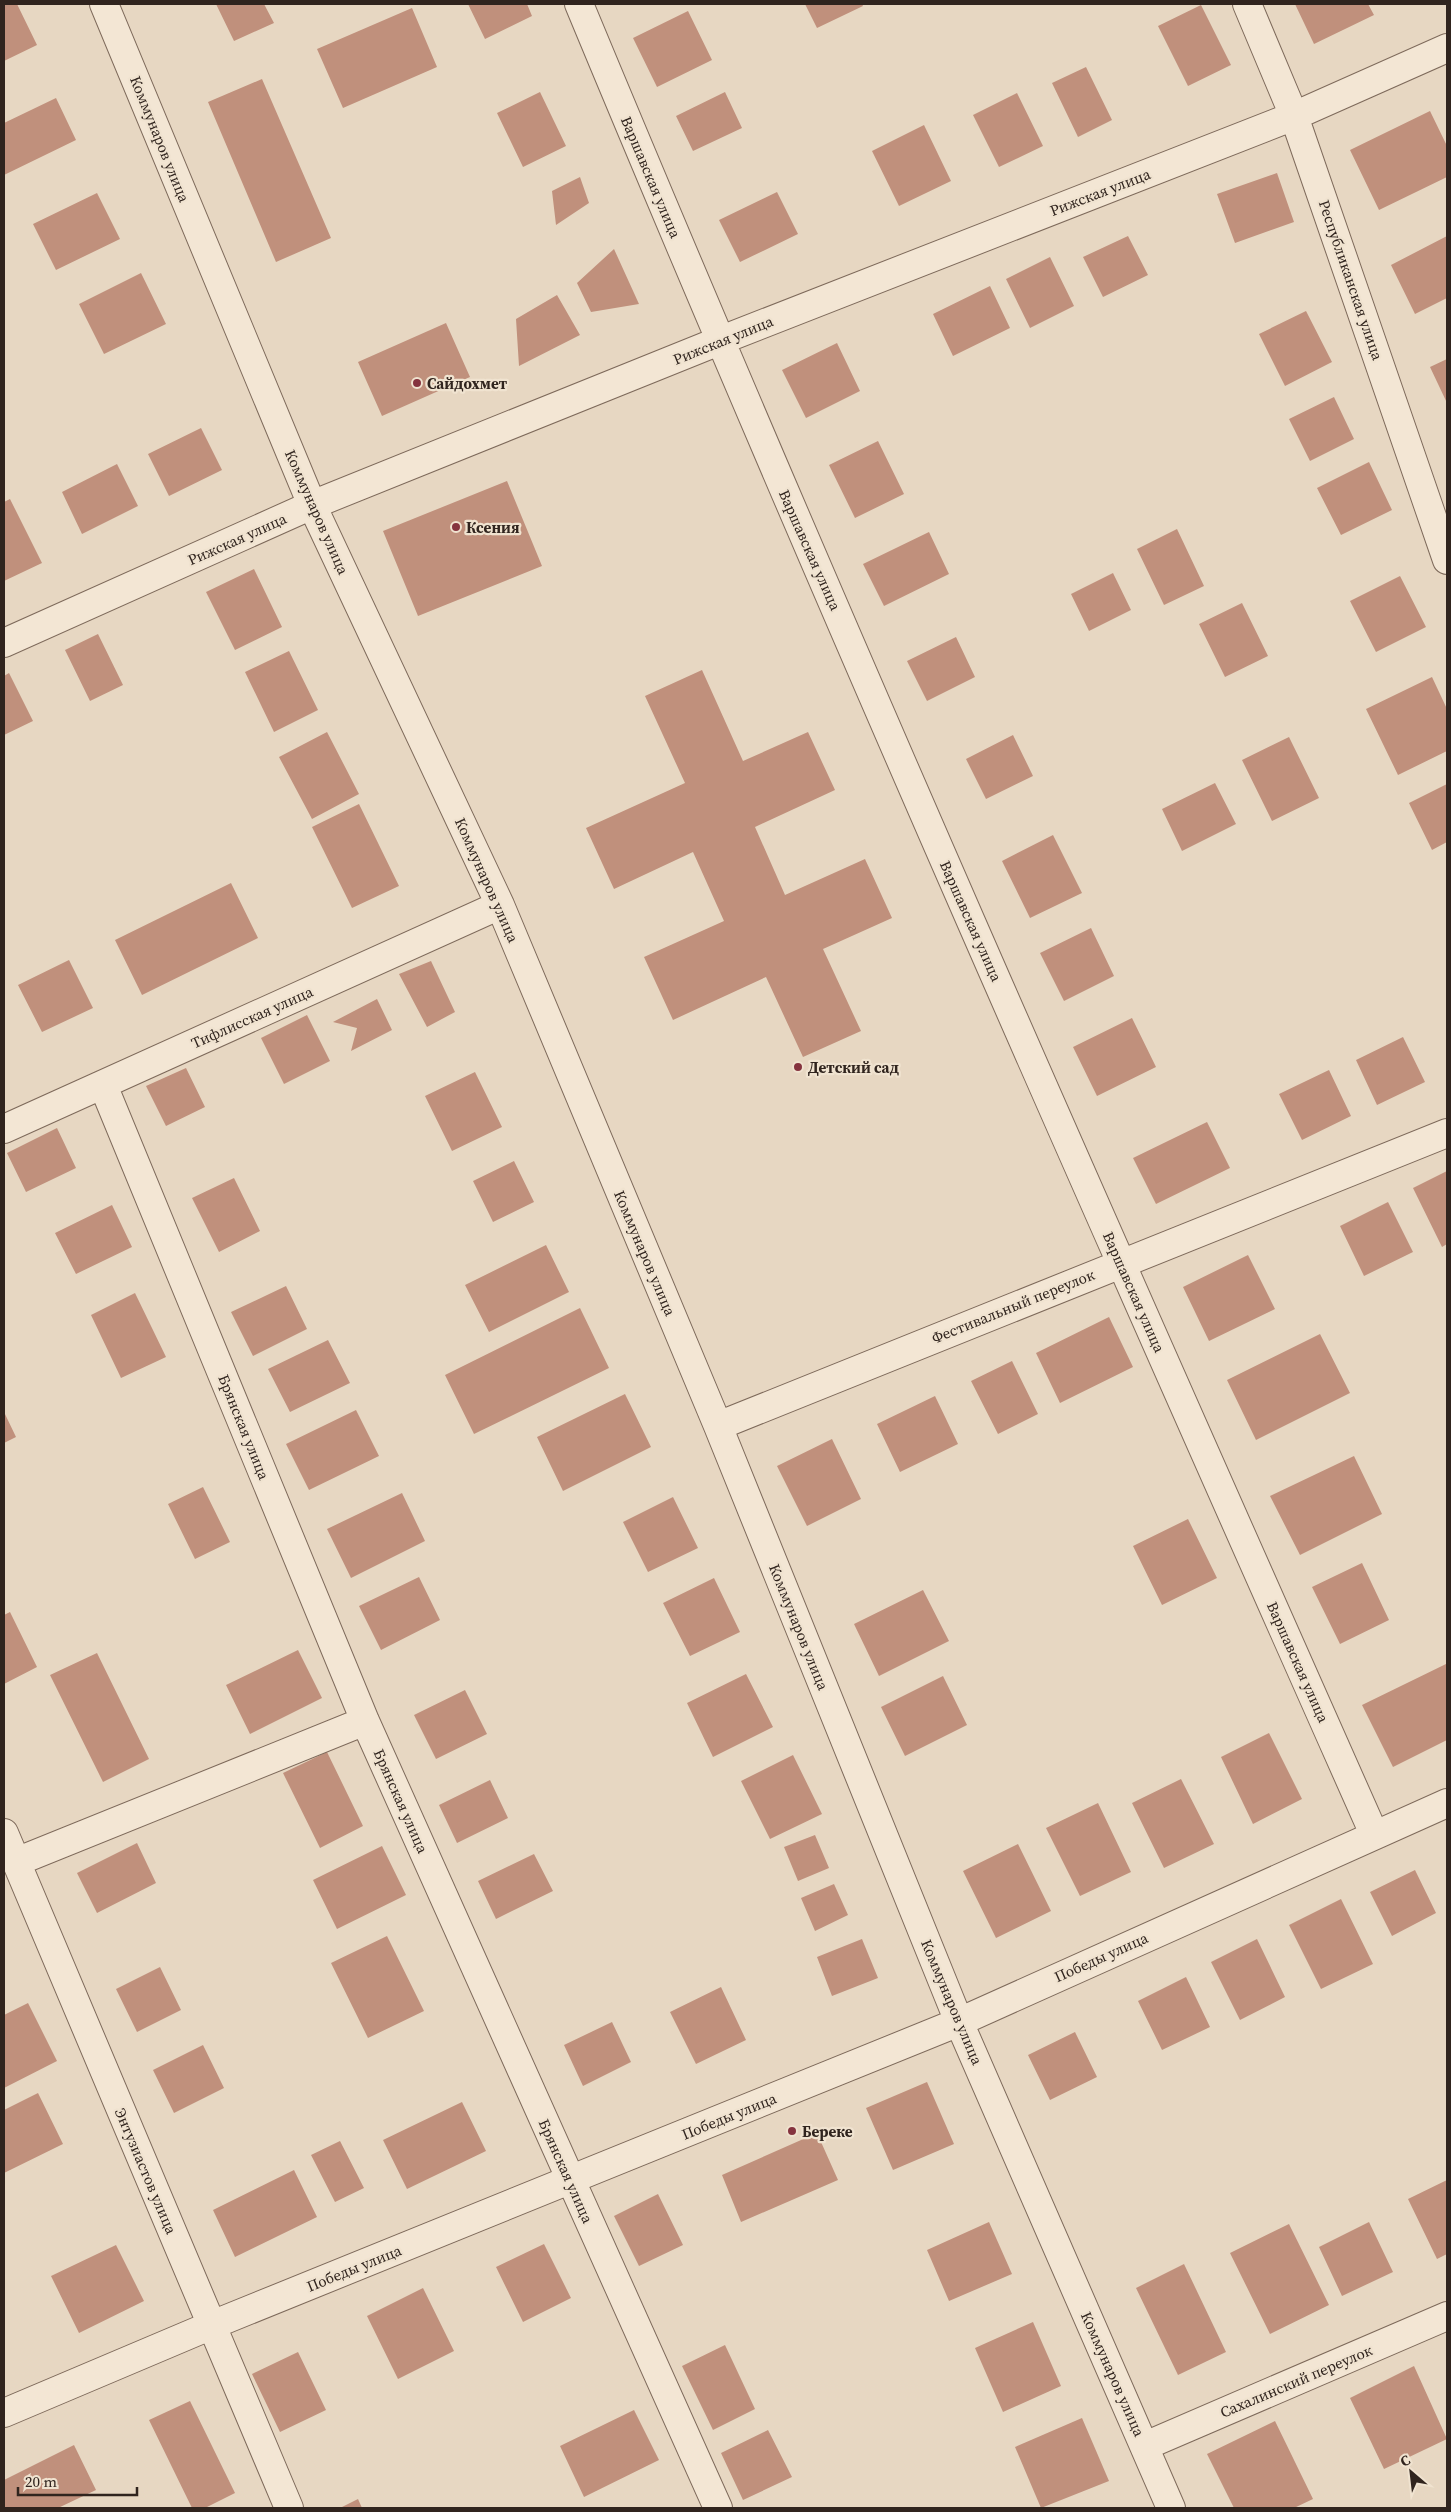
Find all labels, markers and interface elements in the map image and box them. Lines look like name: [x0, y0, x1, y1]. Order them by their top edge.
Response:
street label: Коммунаров улица: [125, 73, 195, 206]
street label: Варшавская улица: [616, 113, 686, 241]
street label: Рижская улица: [1047, 163, 1154, 221]
street label: Республиканская улица: [1314, 197, 1388, 363]
street label: Рижская улица: [670, 310, 776, 370]
place label: Сайдохмет: [427, 373, 508, 394]
marker: Сайдохмет: [411, 377, 423, 389]
street label: Коммунаров улица: [280, 446, 354, 578]
street label: Варшавская улица: [774, 486, 846, 614]
street label: Рижская улица: [184, 508, 290, 570]
place label: Ксения: [466, 517, 520, 538]
marker: Ксения: [450, 521, 462, 533]
street label: Коммунаров улица: [450, 814, 524, 946]
street label: Варшавская улица: [935, 857, 1007, 985]
street label: Тифлисская улица: [188, 981, 316, 1053]
place label: Детский сад: [808, 1057, 899, 1078]
marker: Детский сад: [792, 1061, 804, 1073]
street label: Коммунаров улица: [609, 1187, 681, 1319]
street label: Варшавская улица: [1098, 1228, 1170, 1356]
street label: Фестивальный переулок: [928, 1263, 1098, 1348]
street label: Брянская улица: [213, 1371, 275, 1483]
street label: Коммунаров улица: [764, 1561, 834, 1694]
street label: Варшавская улица: [1262, 1598, 1334, 1726]
street label: Брянская улица: [369, 1746, 433, 1857]
street label: Победы улица: [1051, 1927, 1152, 1987]
street label: Коммунаров улица: [916, 1936, 988, 2068]
street label: Победы улица: [678, 2087, 780, 2145]
street label: Энтузиастов улица: [110, 2105, 182, 2238]
street label: Брянская улица: [534, 2116, 598, 2227]
place label: Береке: [802, 2121, 853, 2142]
marker: Береке: [786, 2125, 798, 2137]
street label: Победы улица: [303, 2239, 405, 2297]
street label: Коммунаров улица: [1076, 2308, 1150, 2440]
street label: Сахалинский переулок: [1217, 2339, 1376, 2423]
north arrow: [1386, 2447, 1436, 2497]
text: С: [1396, 2450, 1414, 2471]
scale bar: [18, 2464, 136, 2496]
text: 20 m: [25, 2471, 57, 2492]

